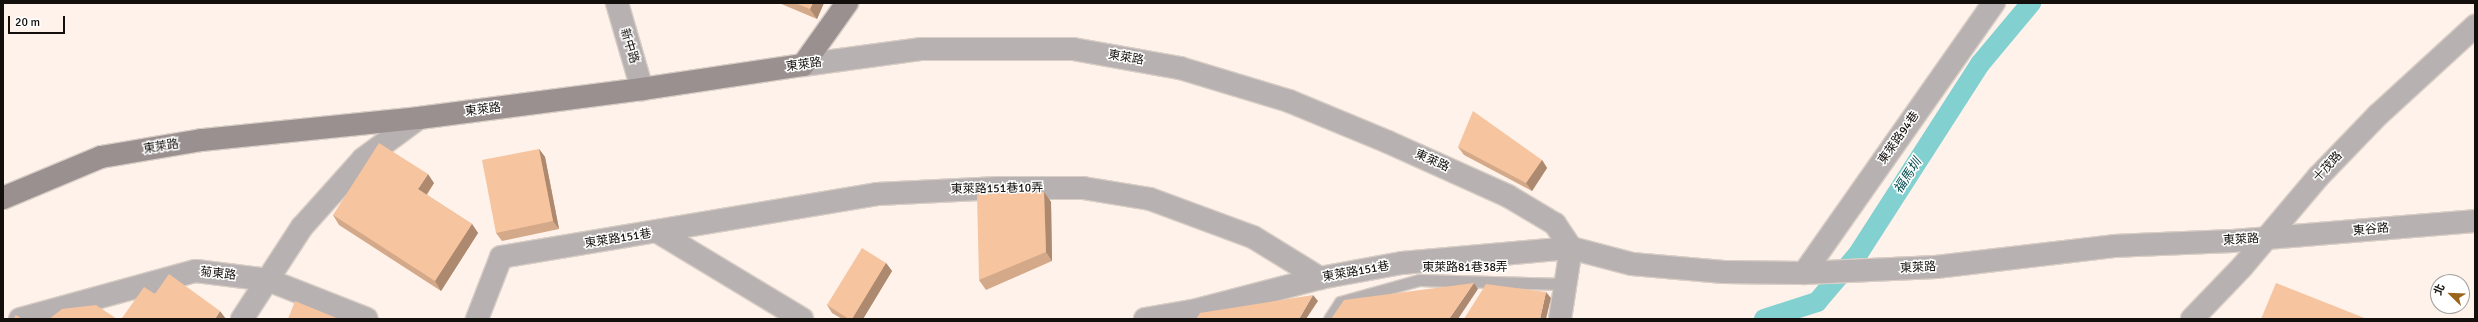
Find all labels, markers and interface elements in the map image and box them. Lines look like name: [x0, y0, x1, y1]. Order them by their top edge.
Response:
scale bar: [10, 8, 67, 34]
text: 20 m: [15, 15, 40, 30]
street label: 新中路: [617, 27, 641, 65]
street label: 東萊路: [1107, 48, 1145, 68]
street label: 東萊路: [785, 55, 823, 75]
street label: 東萊路: [464, 101, 502, 119]
street label: 東萊路94巷: [1876, 109, 1922, 167]
street label: 東萊路: [142, 137, 180, 157]
street label: 東萊路: [1413, 147, 1451, 175]
street label: 十茂路: [2310, 149, 2346, 185]
water label: 福馬圳: [1891, 155, 1925, 197]
street label: 東萊路151巷10弄: [951, 181, 1043, 197]
street label: 東谷路: [2352, 221, 2390, 239]
street label: 東萊路151巷: [584, 227, 652, 251]
street label: 東萊路: [2223, 232, 2259, 248]
street label: 東萊路151巷: [1322, 259, 1390, 285]
street label: 東萊路: [1900, 260, 1936, 276]
street label: 東萊路81巷38弄: [1422, 261, 1508, 275]
street label: 菊東路: [199, 265, 237, 283]
north arrow: [2430, 274, 2470, 314]
text: 北: [2431, 282, 2448, 297]

